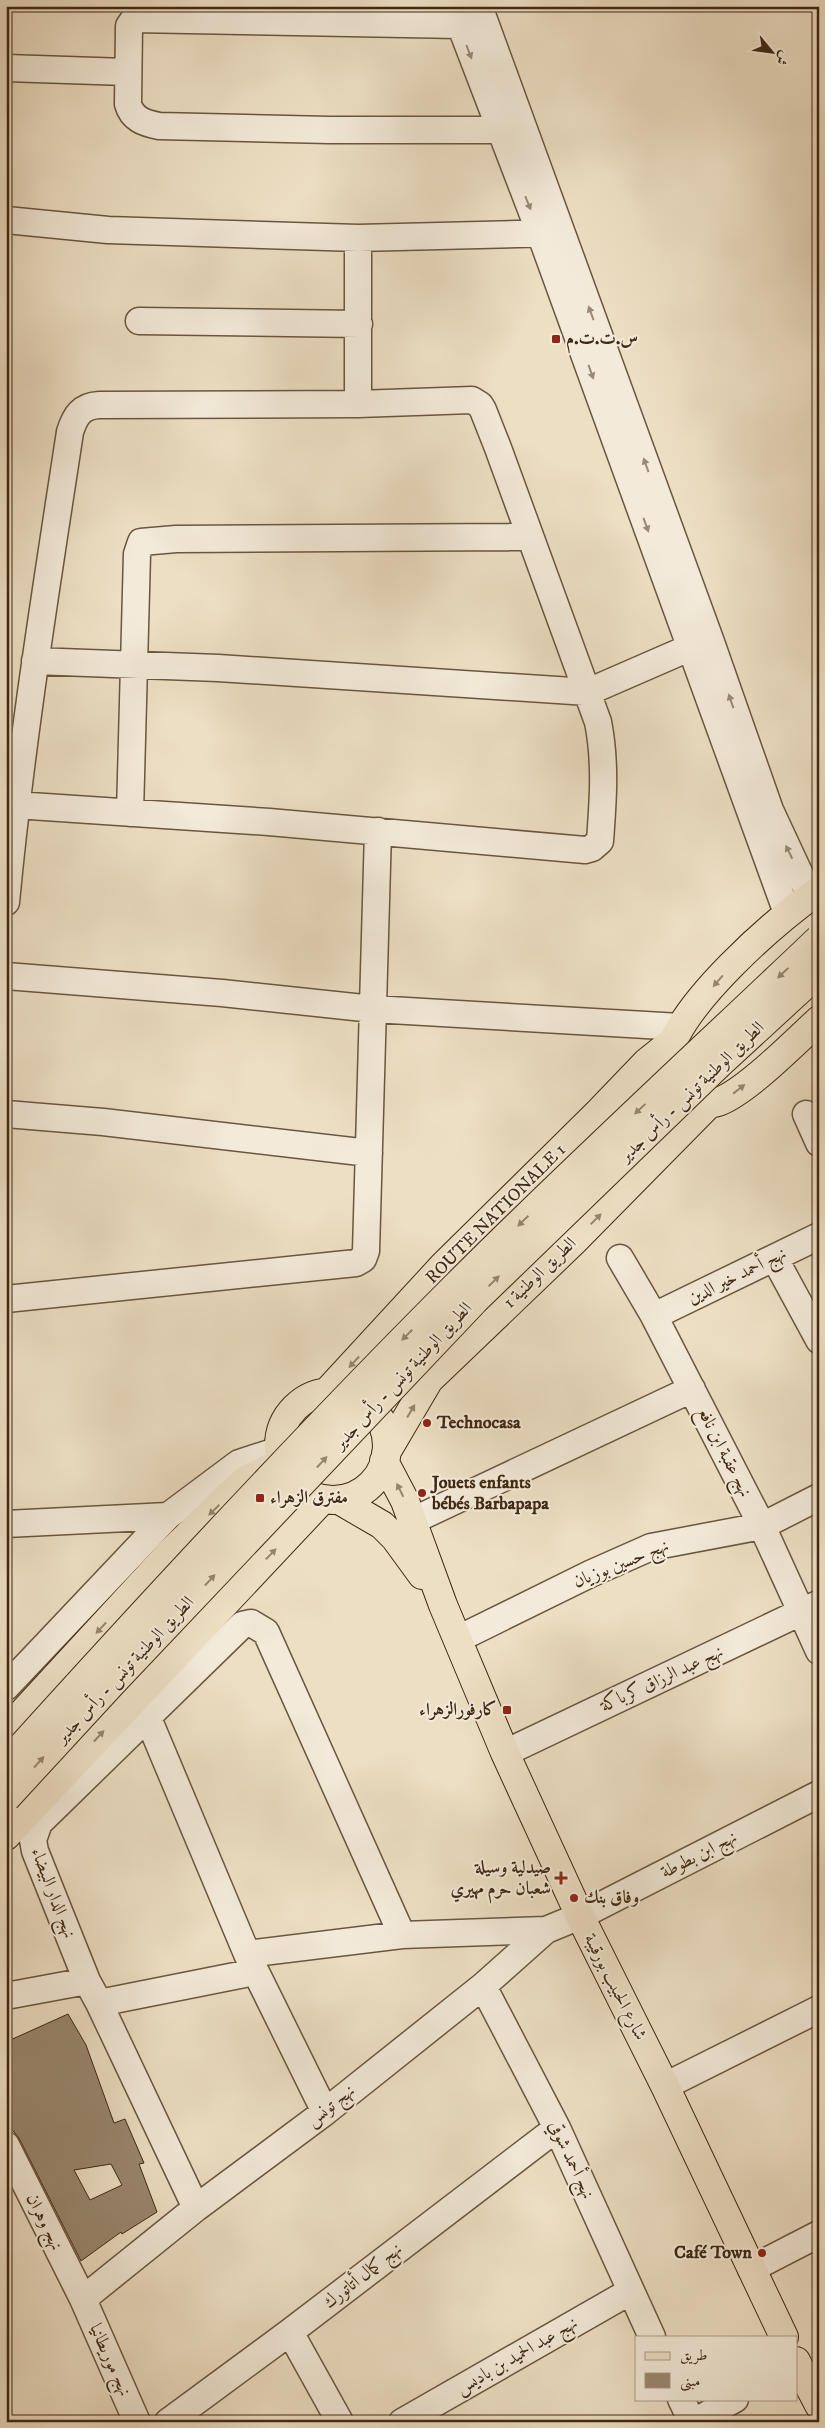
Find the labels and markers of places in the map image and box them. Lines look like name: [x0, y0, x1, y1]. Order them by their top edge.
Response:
place label: س.ت.ت.م: [566, 328, 638, 354]
marker: س.ت.ت.م: [550, 333, 562, 345]
place label: Technocasa: [436, 1412, 521, 1434]
marker: Technocasa: [421, 1417, 433, 1429]
place label: Jouets enfants bébés Barbapapa: [430, 1472, 549, 1515]
place label: مفترق الزهراء: [270, 1487, 348, 1509]
marker: Jouets enfants bébés Barbapapa: [416, 1487, 428, 1499]
marker: مفترق الزهراء: [254, 1492, 266, 1504]
place label: كارفورالزهراء: [419, 1699, 497, 1721]
marker: كارفورالزهراء: [501, 1704, 513, 1716]
place label: صيدلية وسيلة شعبان حرم مهيري: [451, 1857, 551, 1904]
marker: صيدلية وسيلة شعبان حرم مهيري: [555, 1872, 567, 1884]
place label: وفاق بنك: [584, 1887, 639, 1909]
marker: وفاق بنك: [568, 1892, 580, 1904]
place label: Café Town: [674, 2242, 753, 2264]
marker: Café Town: [756, 2247, 768, 2259]

